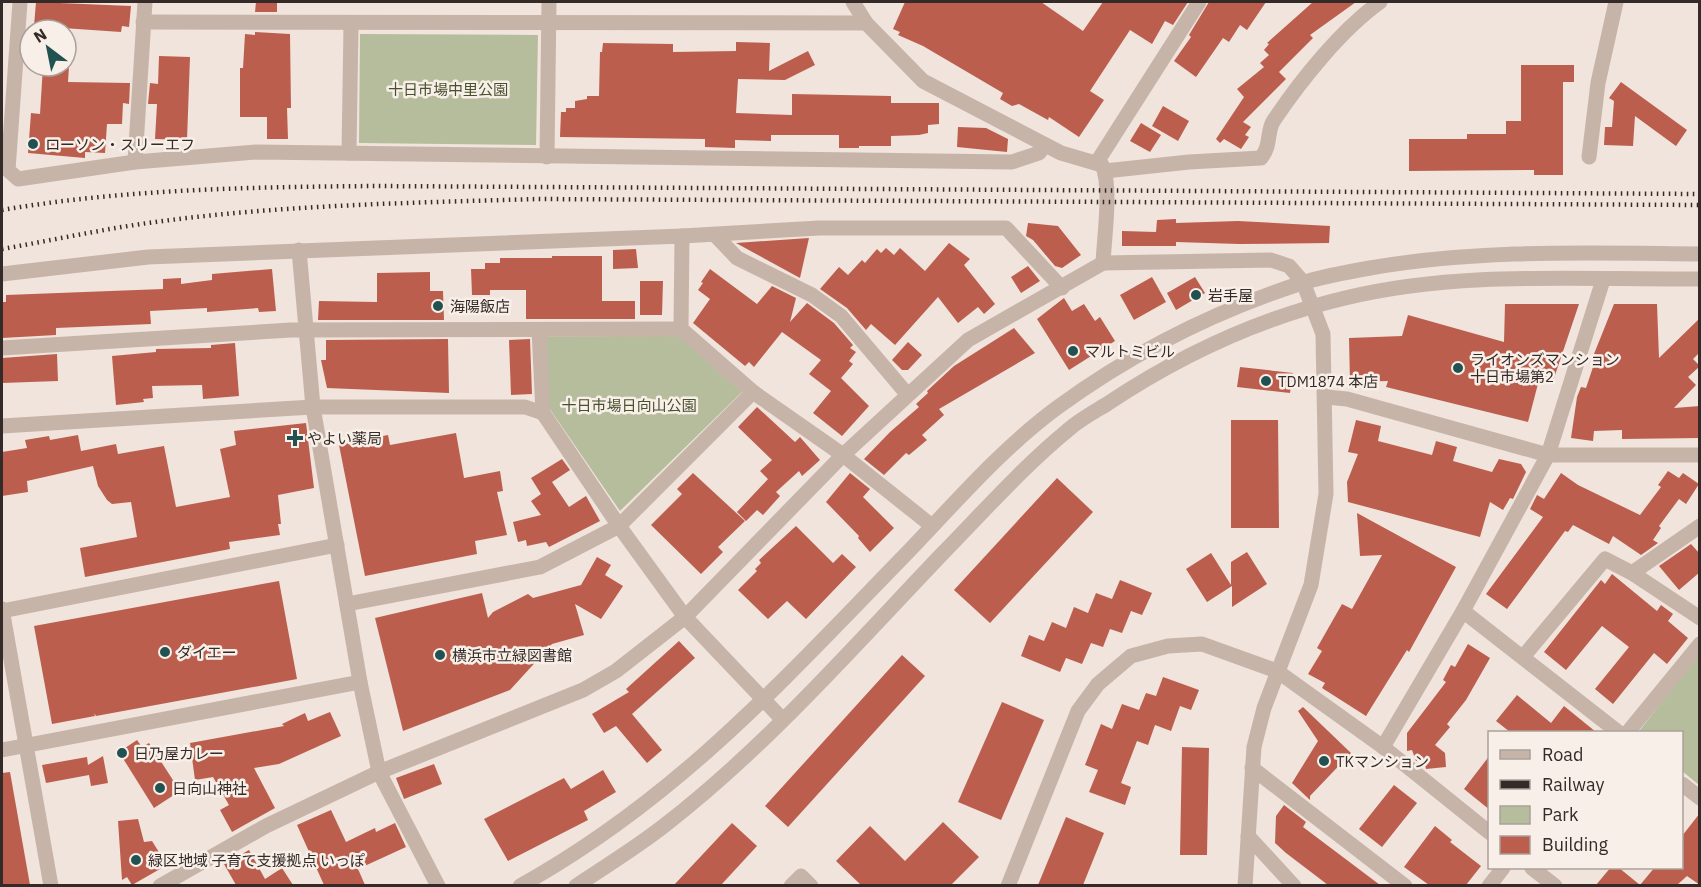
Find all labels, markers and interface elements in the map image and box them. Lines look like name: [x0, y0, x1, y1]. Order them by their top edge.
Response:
north arrow: [18, 18, 78, 78]
text: N: [30, 24, 50, 47]
park label: 十日市場中里公園: [388, 80, 508, 99]
place label: ローソン・スリーエフ: [45, 135, 195, 154]
marker: ローソン・スリーエフ: [26, 137, 40, 151]
place label: 岩手屋: [1208, 286, 1253, 305]
marker: 岩手屋: [1189, 288, 1203, 302]
place label: 海陽飯店: [450, 297, 510, 316]
marker: 海陽飯店: [431, 299, 445, 313]
place label: マルトミビル: [1085, 342, 1175, 361]
marker: マルトミビル: [1066, 344, 1080, 358]
place label: ライオンズマンション 十日市場第2: [1470, 350, 1620, 386]
marker: ライオンズマンション 十日市場第2: [1451, 361, 1465, 375]
place label: TDM1874 本店: [1278, 372, 1378, 391]
marker: TDM1874 本店: [1259, 374, 1273, 388]
park label: 十日市場日向山公園: [561, 396, 697, 415]
place label: やよい薬局: [307, 429, 382, 448]
marker: やよい薬局: [288, 431, 302, 445]
place label: ダイエー: [177, 643, 237, 662]
marker: ダイエー: [158, 645, 172, 659]
place label: 横浜市立緑図書館: [452, 646, 572, 665]
marker: 横浜市立緑図書館: [433, 648, 447, 662]
legend: [1488, 731, 1683, 869]
text: Road: [1542, 743, 1583, 766]
place label: 日乃屋カレー: [134, 744, 224, 763]
marker: 日乃屋カレー: [115, 746, 129, 760]
place label: TKマンション: [1336, 752, 1429, 771]
marker: TKマンション: [1317, 754, 1331, 768]
text: Railway: [1542, 773, 1604, 796]
place label: 日向山神社: [172, 779, 247, 798]
marker: 日向山神社: [153, 781, 167, 795]
text: Park: [1542, 803, 1579, 826]
text: Building: [1542, 833, 1609, 856]
place label: 緑区地域 子育て支援拠点 いっぽ: [148, 851, 365, 870]
marker: 緑区地域 子育て支援拠点 いっぽ: [129, 853, 143, 867]

